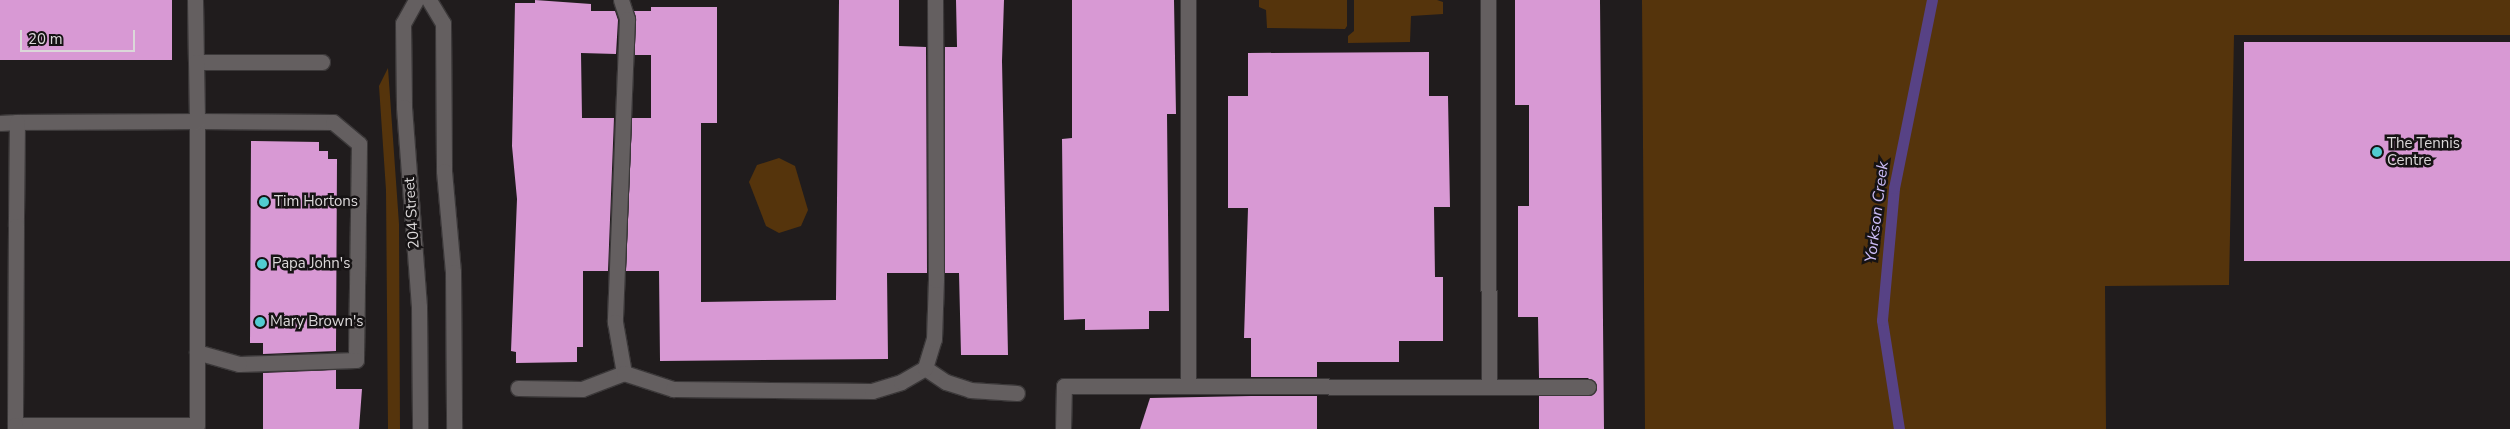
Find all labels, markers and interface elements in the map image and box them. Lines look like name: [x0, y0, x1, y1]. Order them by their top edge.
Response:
scale bar: [22, 20, 138, 52]
text: 20 m: [28, 29, 63, 49]
place label: The Tennis Centre: [2387, 134, 2460, 169]
marker: The Tennis Centre: [2371, 146, 2383, 158]
water label: Yorkson Creek: [1861, 160, 1893, 264]
street label: 204 Street: [401, 177, 423, 249]
place label: Tim Hortons: [274, 193, 358, 211]
marker: Tim Hortons: [258, 196, 270, 208]
place label: Papa John's: [272, 255, 350, 273]
marker: Papa John's: [256, 258, 268, 270]
place label: Mary Brown's: [270, 313, 363, 331]
marker: Mary Brown's: [254, 316, 266, 328]

